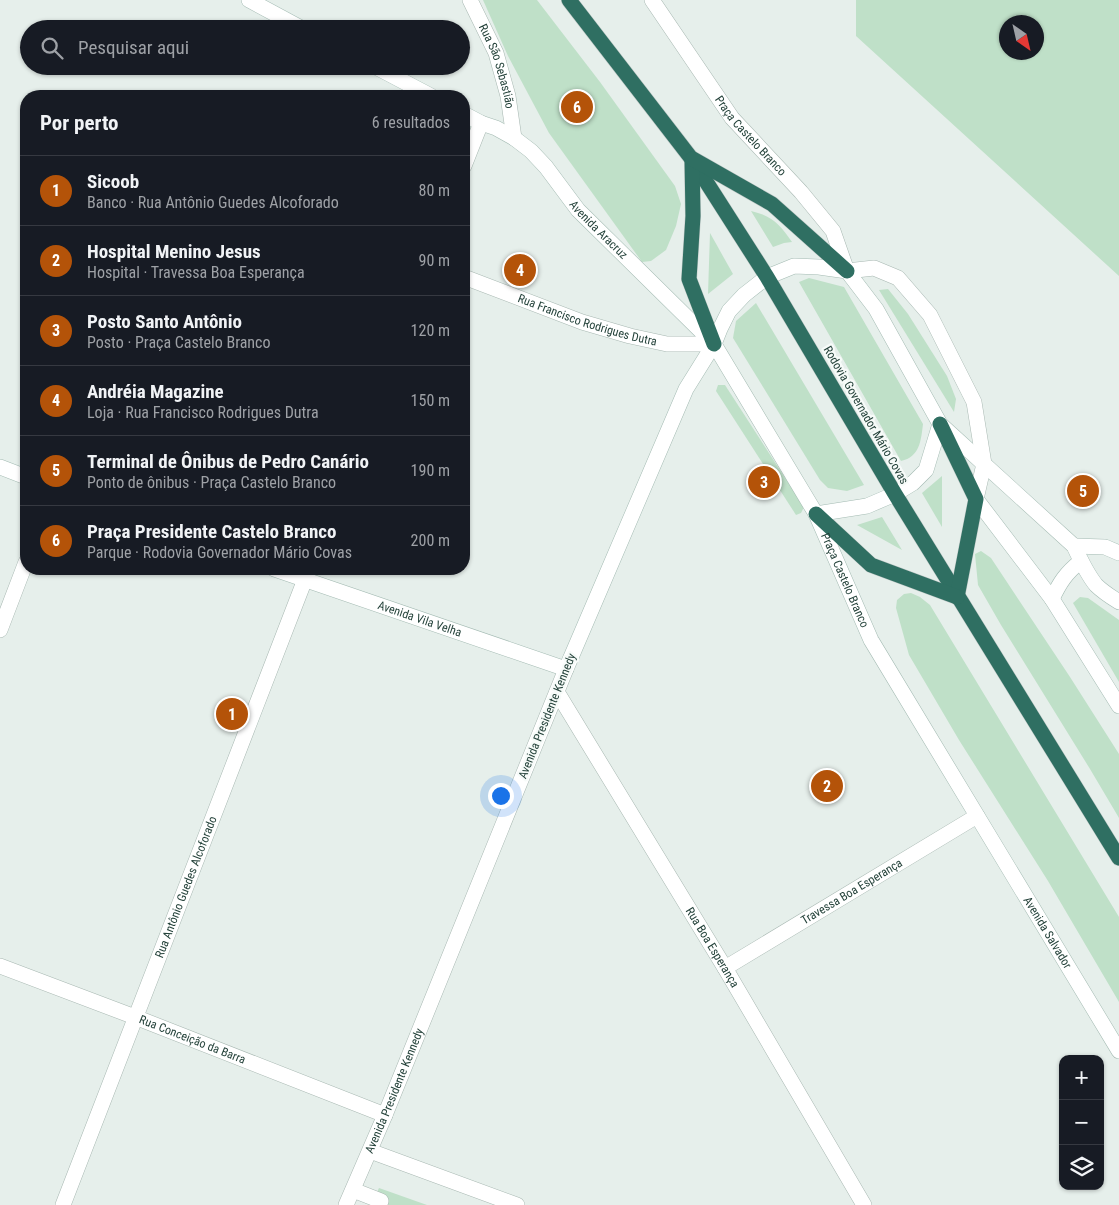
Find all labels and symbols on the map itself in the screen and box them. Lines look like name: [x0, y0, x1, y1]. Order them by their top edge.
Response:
north arrow: [999, 15, 1044, 60]
street label: Rua São Sebastião: [476, 22, 517, 109]
pin: 6: [561, 88, 593, 126]
street label: Praça Castelo Branco: [712, 93, 789, 179]
street label: Avenida Aracruz: [566, 198, 631, 262]
pin: 4: [504, 251, 536, 289]
street label: Rua Francisco Rodrigues Dutra: [516, 291, 658, 349]
street label: Rodovia Governador Mário Covas: [821, 344, 911, 486]
pin: 3: [748, 463, 780, 501]
pin: 5: [1067, 472, 1099, 510]
street label: Praça Castelo Branco: [818, 531, 872, 630]
street label: Avenida Vila Velha: [376, 598, 464, 640]
street label: Avenida Presidente Kennedy: [515, 651, 579, 781]
pin: 1: [216, 695, 248, 733]
pin: 2: [811, 767, 843, 805]
your location: [488, 783, 514, 809]
street label: Rua Antônio Guedes Alcoforado: [152, 814, 220, 960]
street label: Travessa Boa Esperança: [799, 856, 905, 927]
street label: Avenida Salvador: [1021, 894, 1075, 971]
street label: Rua Boa Esperança: [683, 905, 742, 990]
street label: Rua Conceição da Barra: [137, 1012, 248, 1067]
street label: Avenida Presidente Kennedy: [362, 1026, 426, 1155]

